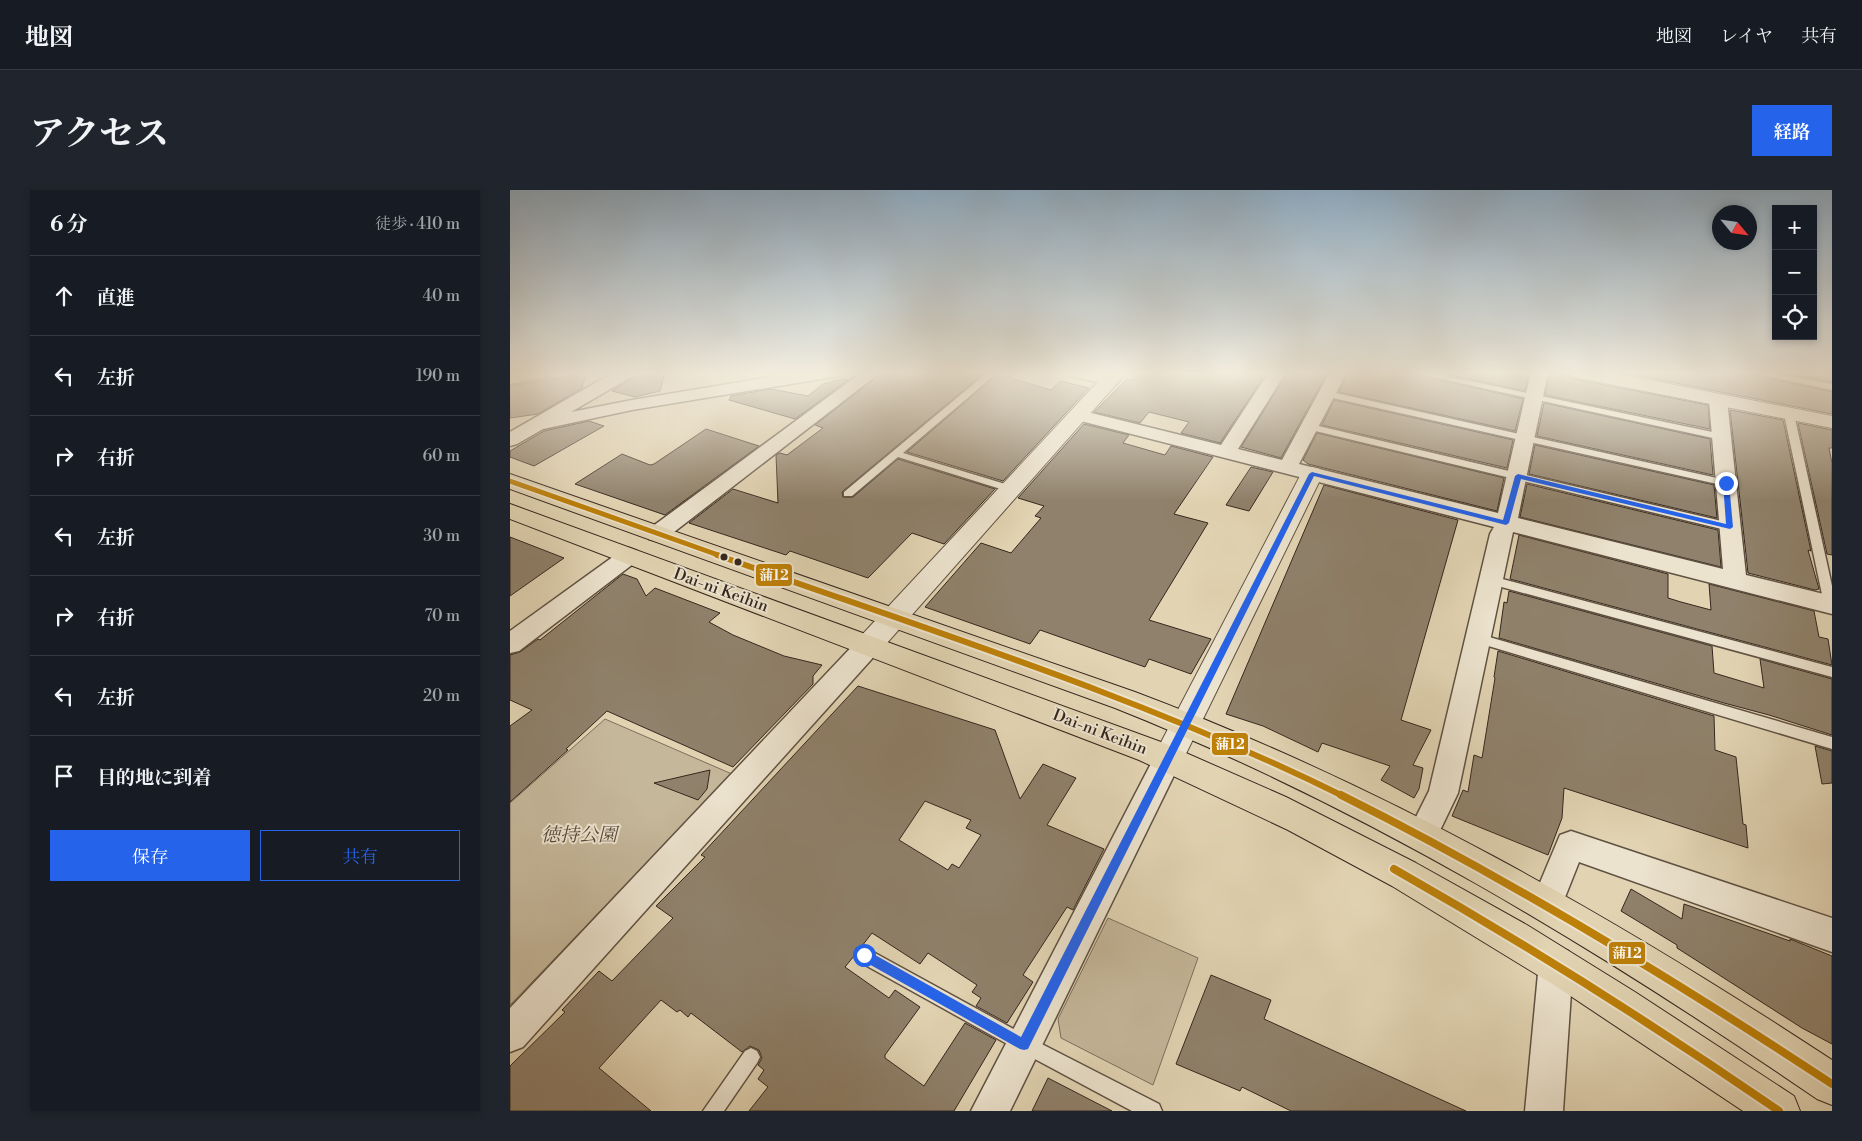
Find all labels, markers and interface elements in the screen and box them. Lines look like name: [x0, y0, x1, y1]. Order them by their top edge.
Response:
text: 地図: [25, 23, 73, 53]
text: 地図: [1656, 25, 1692, 48]
text: レイヤ: [1720, 25, 1773, 48]
text: 共有: [1801, 25, 1837, 48]
button: 経路: [1752, 105, 1832, 156]
text: アクセス: [30, 113, 169, 156]
north arrow: [1712, 205, 1757, 250]
map controls: [1772, 205, 1817, 340]
button: +: [1772, 205, 1817, 250]
text: 6 分: [50, 212, 88, 238]
text: 徒歩 · 410 m: [375, 214, 460, 234]
button: −: [1772, 250, 1817, 295]
icon: ahead: [50, 282, 78, 310]
text: 直進: [97, 286, 135, 310]
text: 40 m: [423, 286, 460, 306]
button: locate: [1772, 295, 1817, 340]
icon: left: [50, 362, 78, 390]
text: 左折: [97, 366, 135, 390]
text: 190 m: [416, 366, 460, 386]
icon: right: [50, 442, 78, 470]
text: 右折: [97, 446, 135, 470]
text: 60 m: [422, 446, 460, 466]
route end: [1715, 472, 1738, 495]
icon: left: [50, 522, 78, 550]
text: 左折: [97, 526, 135, 550]
text: 30 m: [423, 526, 460, 546]
unlabelled marker: [719, 552, 729, 562]
unlabelled marker: [733, 557, 743, 567]
line badge: 蒲12: [755, 563, 793, 587]
street label: Dai-ni Keihin: [671, 564, 772, 617]
text: 蒲12: [759, 567, 789, 585]
icon: right: [50, 602, 78, 630]
text: 右折: [97, 606, 135, 630]
text: 70 m: [424, 606, 460, 626]
icon: left: [50, 682, 78, 710]
text: 左折: [97, 686, 135, 710]
text: 20 m: [423, 686, 460, 706]
street label: Dai-ni Keihin: [1050, 705, 1150, 759]
line badge: 蒲12: [1211, 732, 1249, 756]
text: 蒲12: [1215, 736, 1245, 754]
icon: arrive: [50, 762, 78, 790]
text: 目的地に到着: [97, 766, 211, 790]
park label: 徳持公園: [541, 823, 620, 847]
button: 保存: [50, 830, 250, 881]
button: 共有: [260, 830, 460, 881]
line badge: 蒲12: [1608, 941, 1646, 965]
route start: [853, 944, 876, 967]
text: 蒲12: [1612, 945, 1642, 963]

